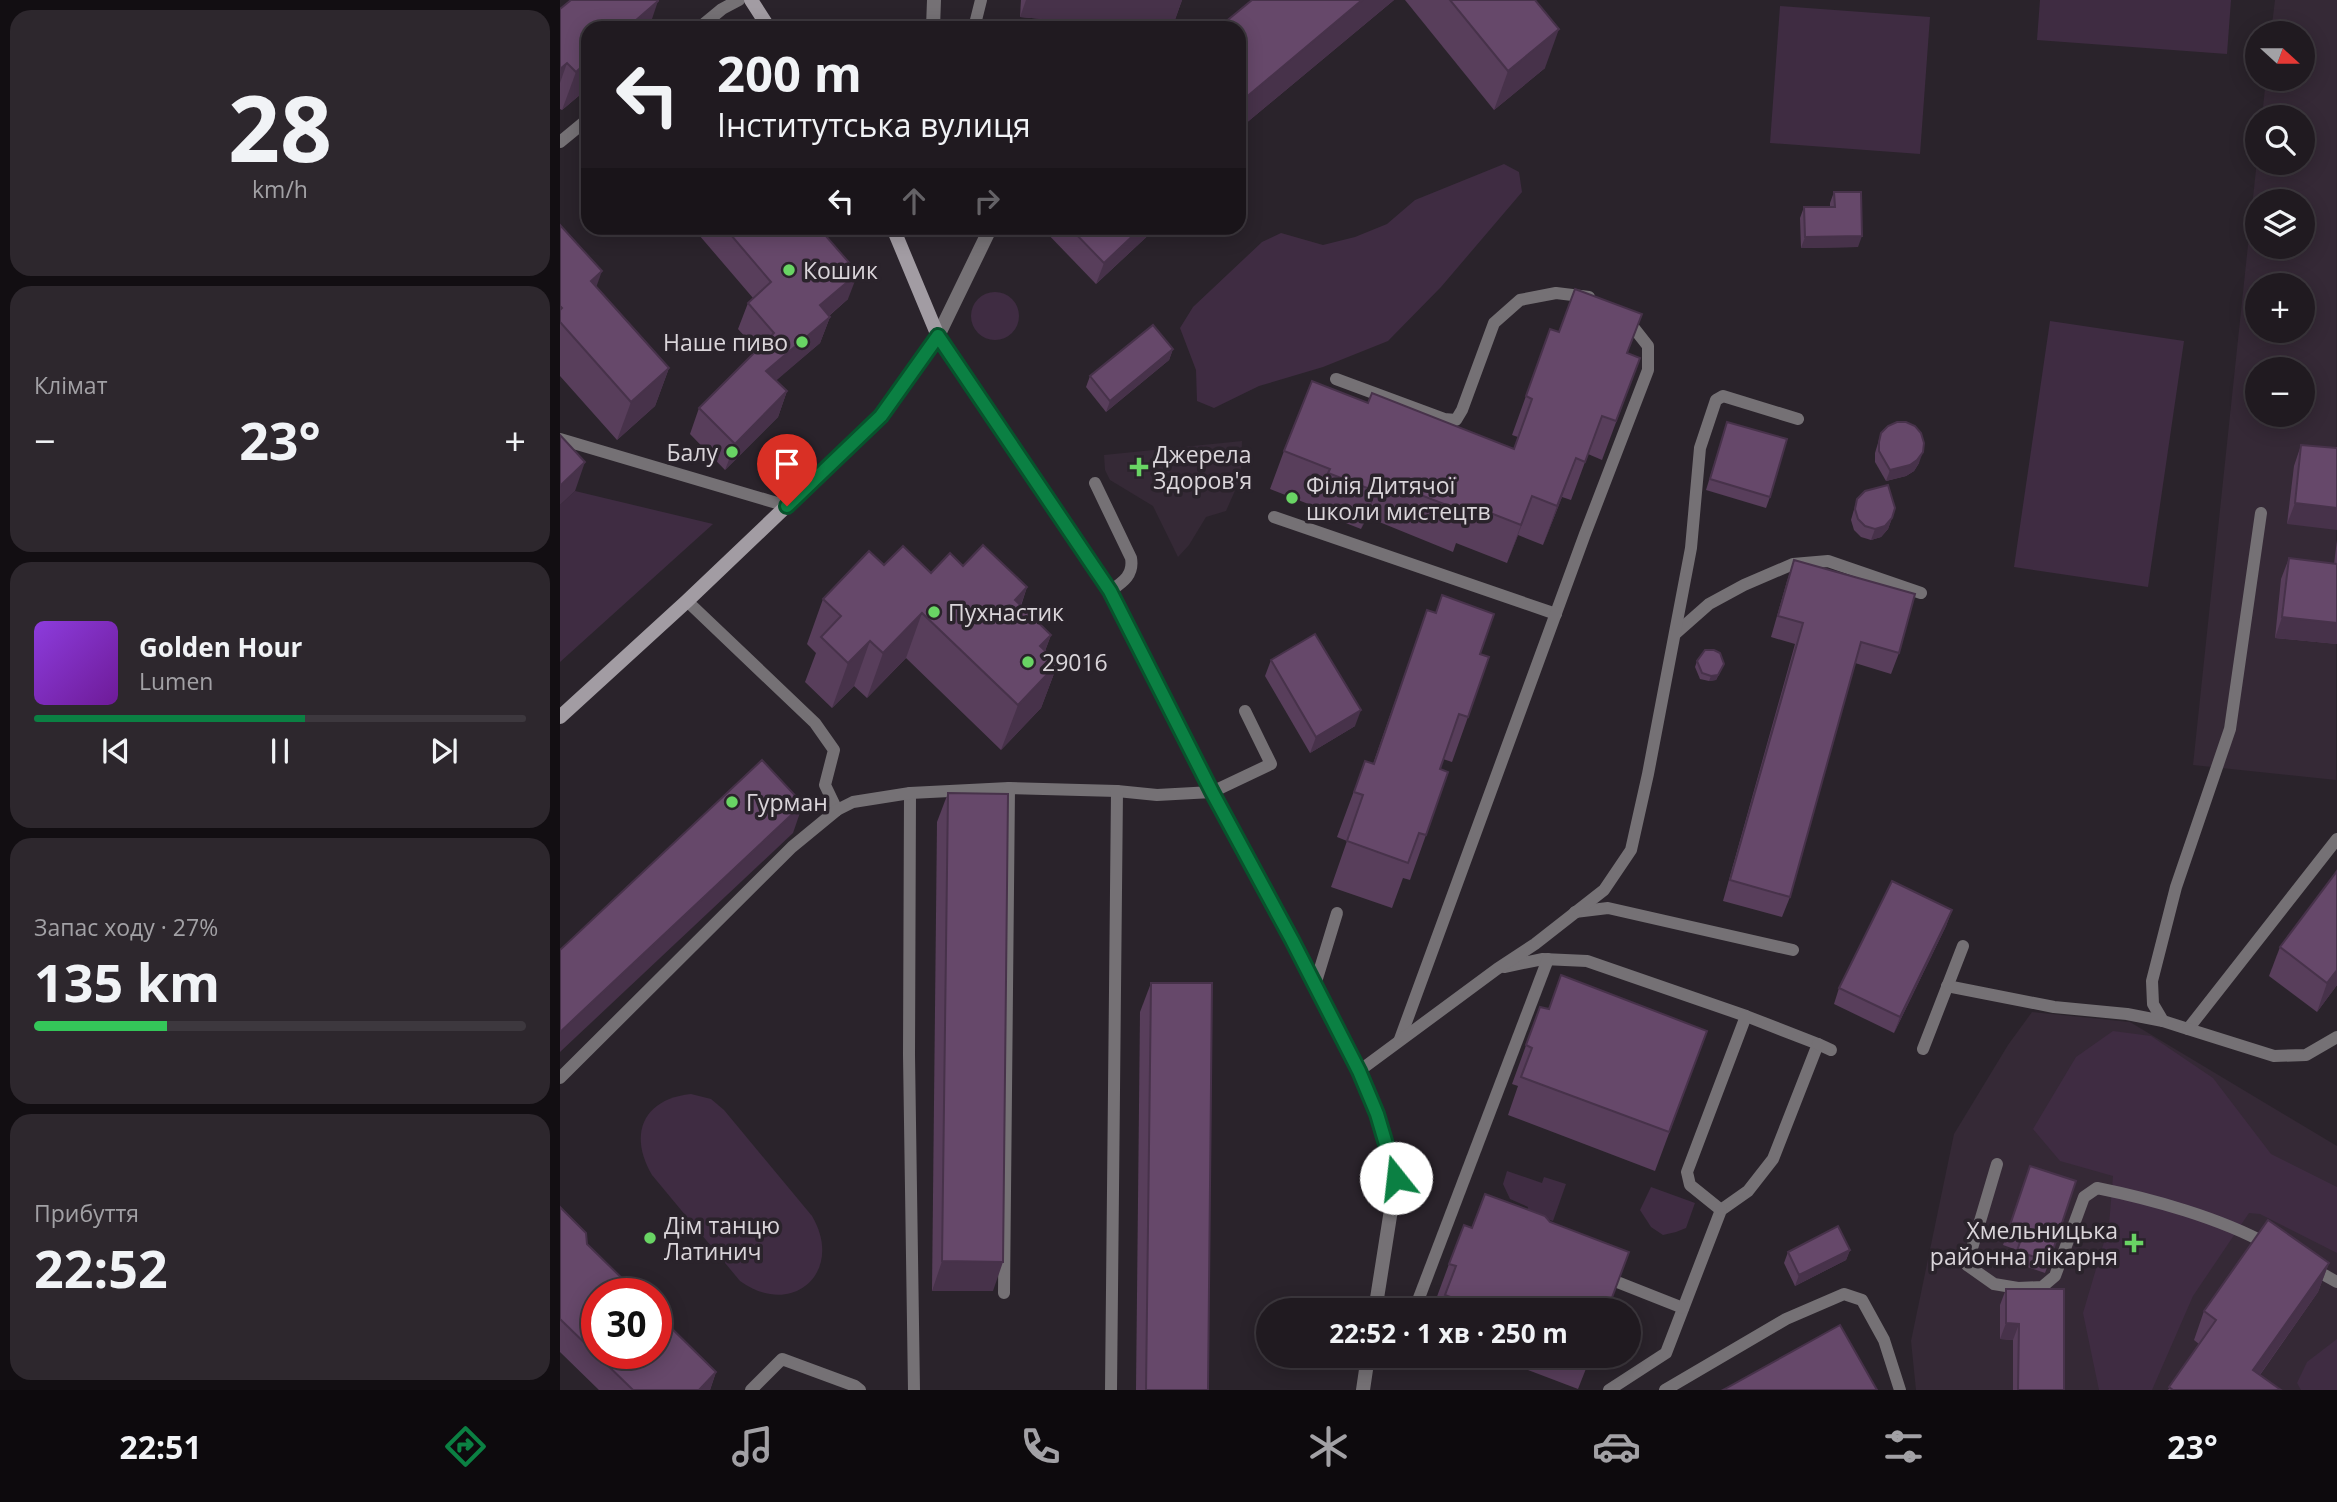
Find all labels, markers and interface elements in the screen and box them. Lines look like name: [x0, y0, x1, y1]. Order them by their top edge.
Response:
north arrow: [2245, 21, 2315, 91]
map controls: [2245, 21, 2315, 427]
text: 200 m: [717, 40, 862, 106]
icon: left: [602, 49, 693, 140]
text: 28: [228, 65, 332, 189]
text: Інститутська вулиця: [717, 103, 1031, 146]
button: search: [2245, 105, 2315, 175]
text: km/h: [252, 173, 308, 205]
icon: left: [822, 182, 860, 220]
icon: ahead: [895, 182, 933, 220]
icon: right: [968, 182, 1006, 220]
button: layers: [2245, 189, 2315, 259]
place label: Кошик: [803, 254, 878, 286]
marker: Кошик: [781, 262, 797, 278]
button: +: [2245, 273, 2315, 343]
place label: Наше пиво: [663, 326, 788, 358]
marker: Наше пиво: [794, 334, 810, 350]
button: −: [2245, 357, 2315, 427]
text: Клімат: [34, 369, 107, 401]
text: 23°: [239, 404, 321, 475]
text: −: [34, 414, 56, 466]
text: +: [504, 414, 526, 466]
pin: [757, 434, 817, 506]
place label: Балу: [666, 436, 718, 468]
place label: Джерела Здоров'я: [1153, 438, 1252, 496]
marker: Балу: [724, 444, 740, 460]
icon: arrive: [768, 445, 806, 483]
marker: Джерела Здоров'я: [1131, 459, 1147, 475]
place label: Філія Дитячої школи мистецтв: [1306, 469, 1491, 527]
marker: Філія Дитячої школи мистецтв: [1284, 490, 1300, 506]
place label: Пухнастик: [948, 596, 1064, 628]
marker: Пухнастик: [926, 604, 942, 620]
text: Golden Hour: [139, 629, 302, 665]
place label: 29016: [1042, 646, 1108, 678]
marker: 29016: [1020, 654, 1036, 670]
text: Lumen: [139, 665, 213, 697]
icon: previous: [97, 732, 135, 770]
icon: pause: [261, 732, 299, 770]
icon: next: [425, 732, 463, 770]
place label: Гурман: [746, 786, 828, 818]
marker: Гурман: [724, 794, 740, 810]
text: Запас ходу · 27%: [34, 911, 218, 943]
text: 135 km: [34, 946, 220, 1017]
position arrow: [1359, 1141, 1433, 1215]
text: Прибуття: [34, 1197, 139, 1229]
place label: Дім танцю Латинич: [664, 1209, 780, 1267]
place label: Хмельницька районна лікарня: [1930, 1214, 2118, 1272]
marker: Дім танцю Латинич: [642, 1230, 658, 1246]
text: 22:52: [34, 1232, 168, 1303]
marker: Хмельницька районна лікарня: [2124, 1233, 2144, 1253]
speed limit sign: 30: [581, 1278, 672, 1369]
text: 22:52 · 1 хв · 250 m: [1329, 1315, 1568, 1351]
icon: directions: [441, 1422, 490, 1471]
icon: music: [728, 1422, 777, 1471]
icon: phone: [1016, 1422, 1065, 1471]
icon: climate: [1304, 1422, 1353, 1471]
icon: car: [1592, 1422, 1641, 1471]
icon: filters: [1879, 1422, 1928, 1471]
text: 22:51: [119, 1425, 202, 1468]
text: 23°: [2167, 1425, 2218, 1468]

